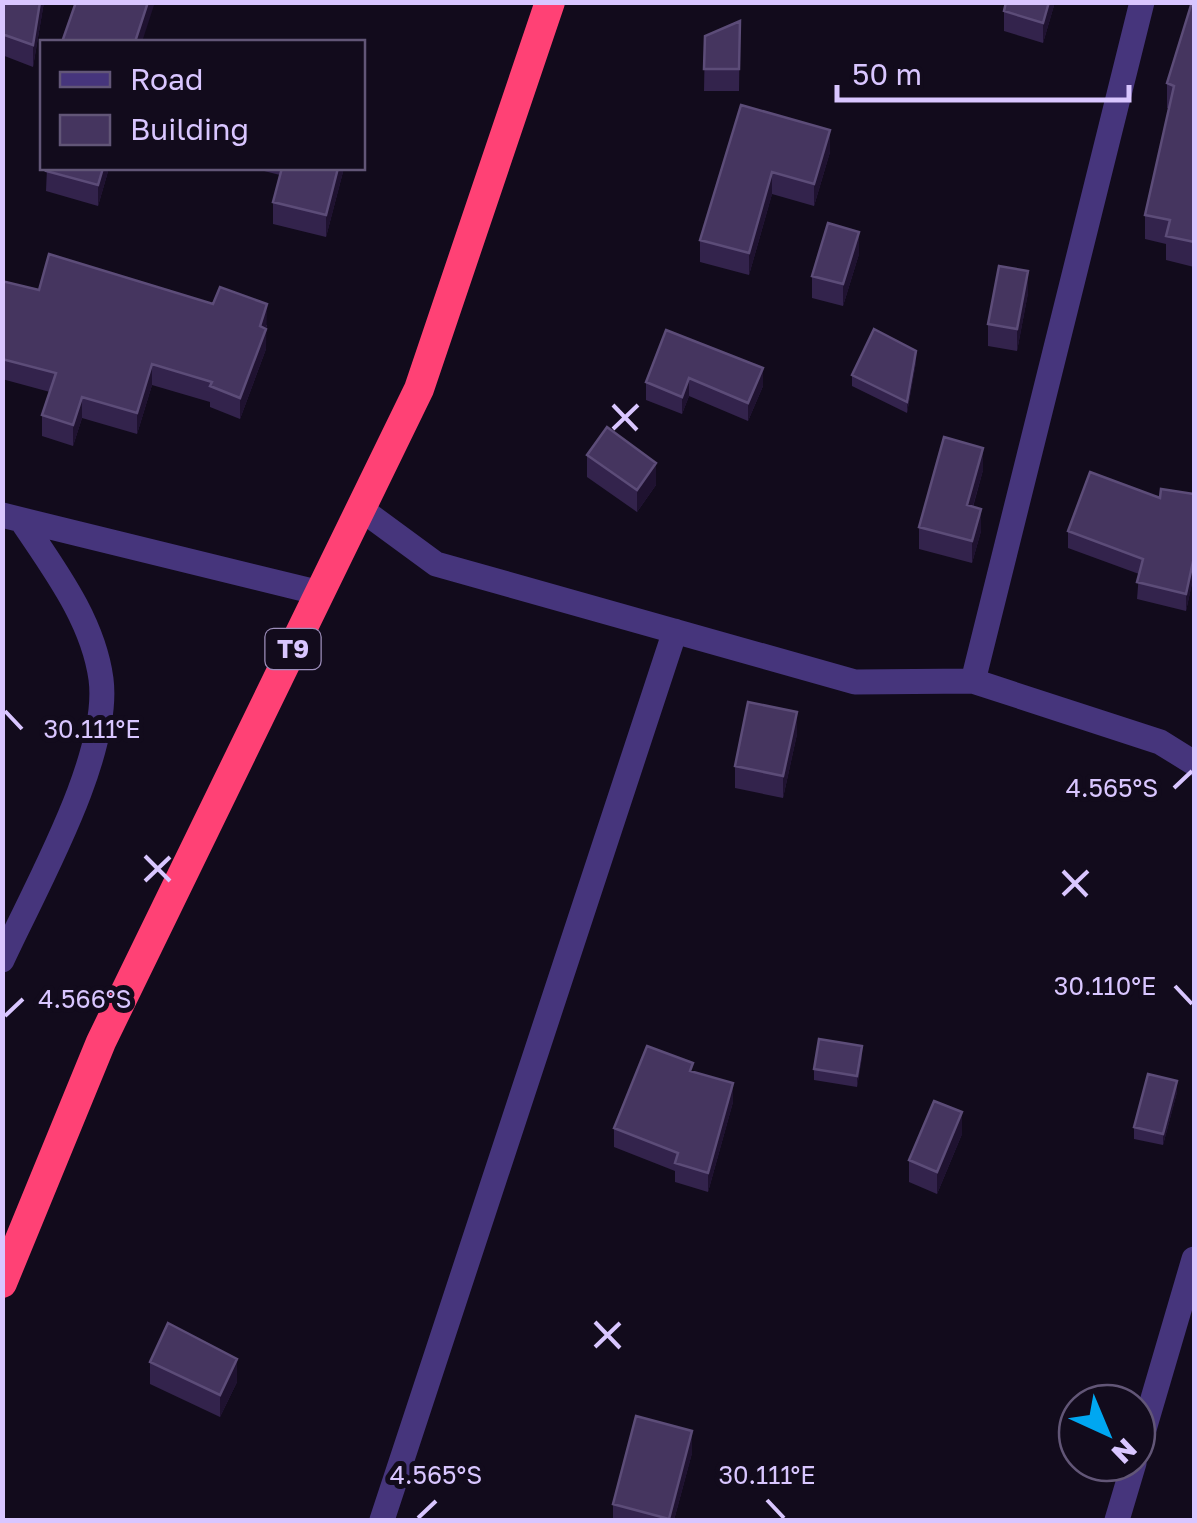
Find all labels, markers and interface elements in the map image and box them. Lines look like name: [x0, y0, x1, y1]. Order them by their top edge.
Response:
legend: [40, 40, 365, 170]
scale bar: [837, 40, 1130, 102]
text: 50 m: [852, 56, 922, 92]
text: Road: [130, 61, 204, 97]
text: Building: [130, 111, 249, 147]
road number: T9: [266, 629, 320, 669]
text: 30.111°E: [43, 713, 141, 744]
text: 4.565°S: [1066, 772, 1158, 803]
text: 30.110°E: [1054, 970, 1156, 1001]
text: 4.566°S: [38, 983, 132, 1014]
north arrow: [1057, 1383, 1157, 1483]
text: N: [1106, 1432, 1144, 1471]
text: 4.565°S: [390, 1459, 482, 1490]
text: 30.111°E: [718, 1459, 816, 1490]

